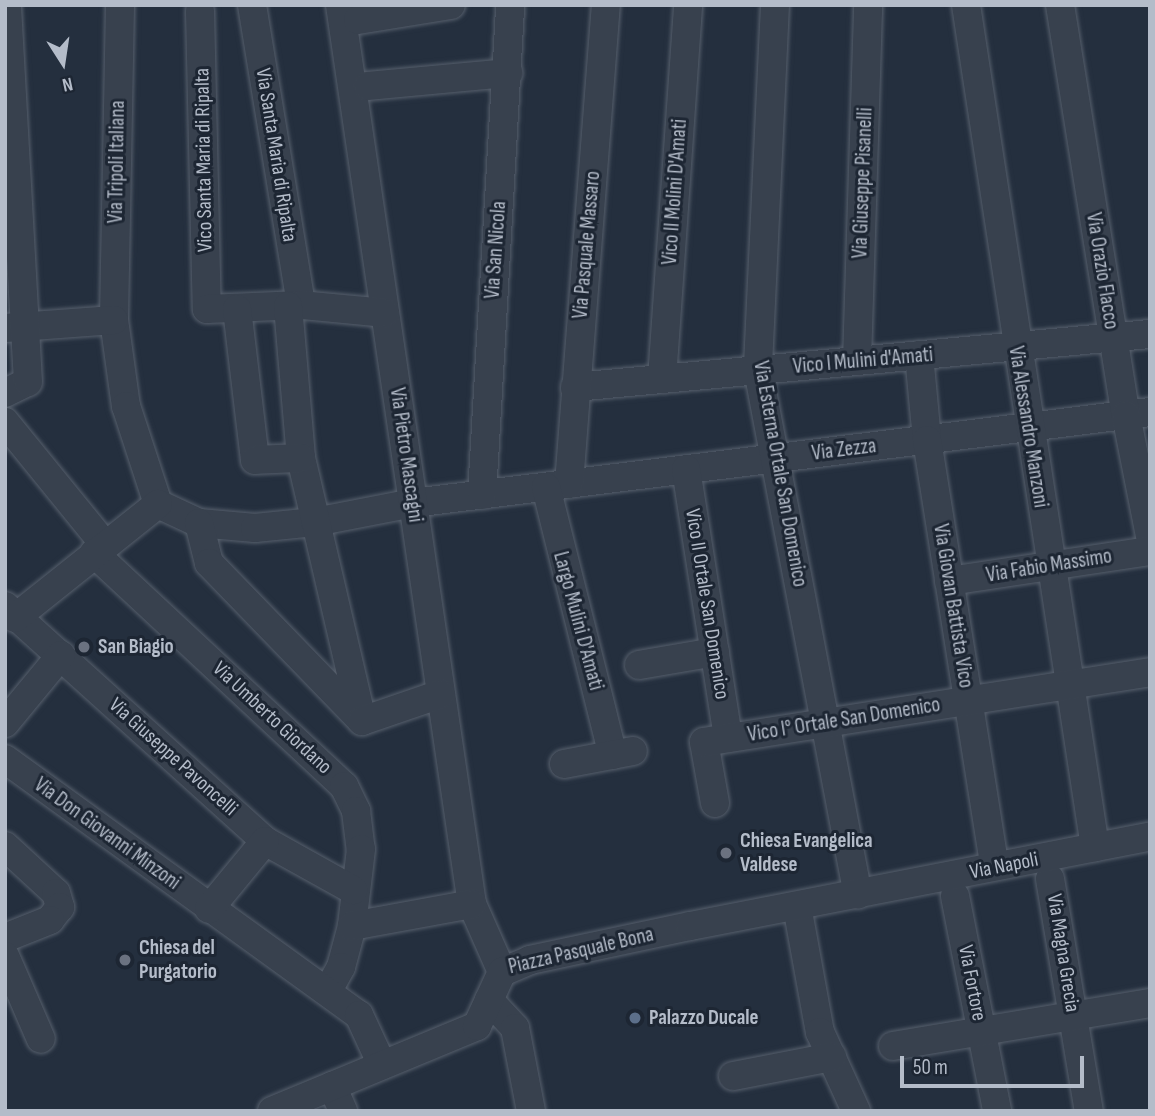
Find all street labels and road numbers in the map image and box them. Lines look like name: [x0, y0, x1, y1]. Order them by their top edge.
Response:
street label: Via Santa Maria di Ripalta: [250, 66, 302, 244]
street label: Vico Santa Maria di Ripalta: [190, 68, 218, 252]
street label: Via Tripoli Italiana: [103, 100, 131, 224]
street label: Via Giuseppe Pisanelli: [848, 107, 878, 259]
street label: Vico II Molini D'Amati: [657, 118, 693, 266]
street label: Via Pasquale Massaro: [568, 170, 606, 320]
street label: Via San Nicola: [480, 200, 512, 300]
street label: Via Orazio Flacco: [1080, 211, 1124, 331]
street label: Vico I Mulini d'Amati: [792, 342, 934, 380]
street label: Via Alessandro Manzoni: [1003, 344, 1053, 510]
street label: Via Esterna Ortale San Domenico: [748, 359, 812, 589]
street label: Via Pietro Mascagni: [384, 386, 428, 524]
street label: Via Zezza: [810, 434, 878, 466]
street label: Vico II Ortale San Domenico: [679, 507, 735, 701]
street label: Via Giovan Battista Vico: [928, 522, 978, 690]
street label: Via Fabio Massimo: [984, 544, 1114, 588]
street label: Largo Mulini D'Amati: [547, 549, 609, 693]
street label: Via Umberto Giordano: [207, 656, 337, 780]
street label: Vico I° Ortale San Domenico: [746, 692, 942, 748]
street label: Via Giuseppe Pavoncelli: [104, 693, 242, 821]
street label: Via Don Giovanni Minzoni: [29, 773, 185, 895]
street label: Via Napoli: [968, 847, 1040, 885]
street label: Via Magna Grecia: [1041, 892, 1085, 1014]
street label: Piazza Pasquale Bona: [506, 922, 656, 980]
street label: Via Fortore: [952, 943, 992, 1023]

